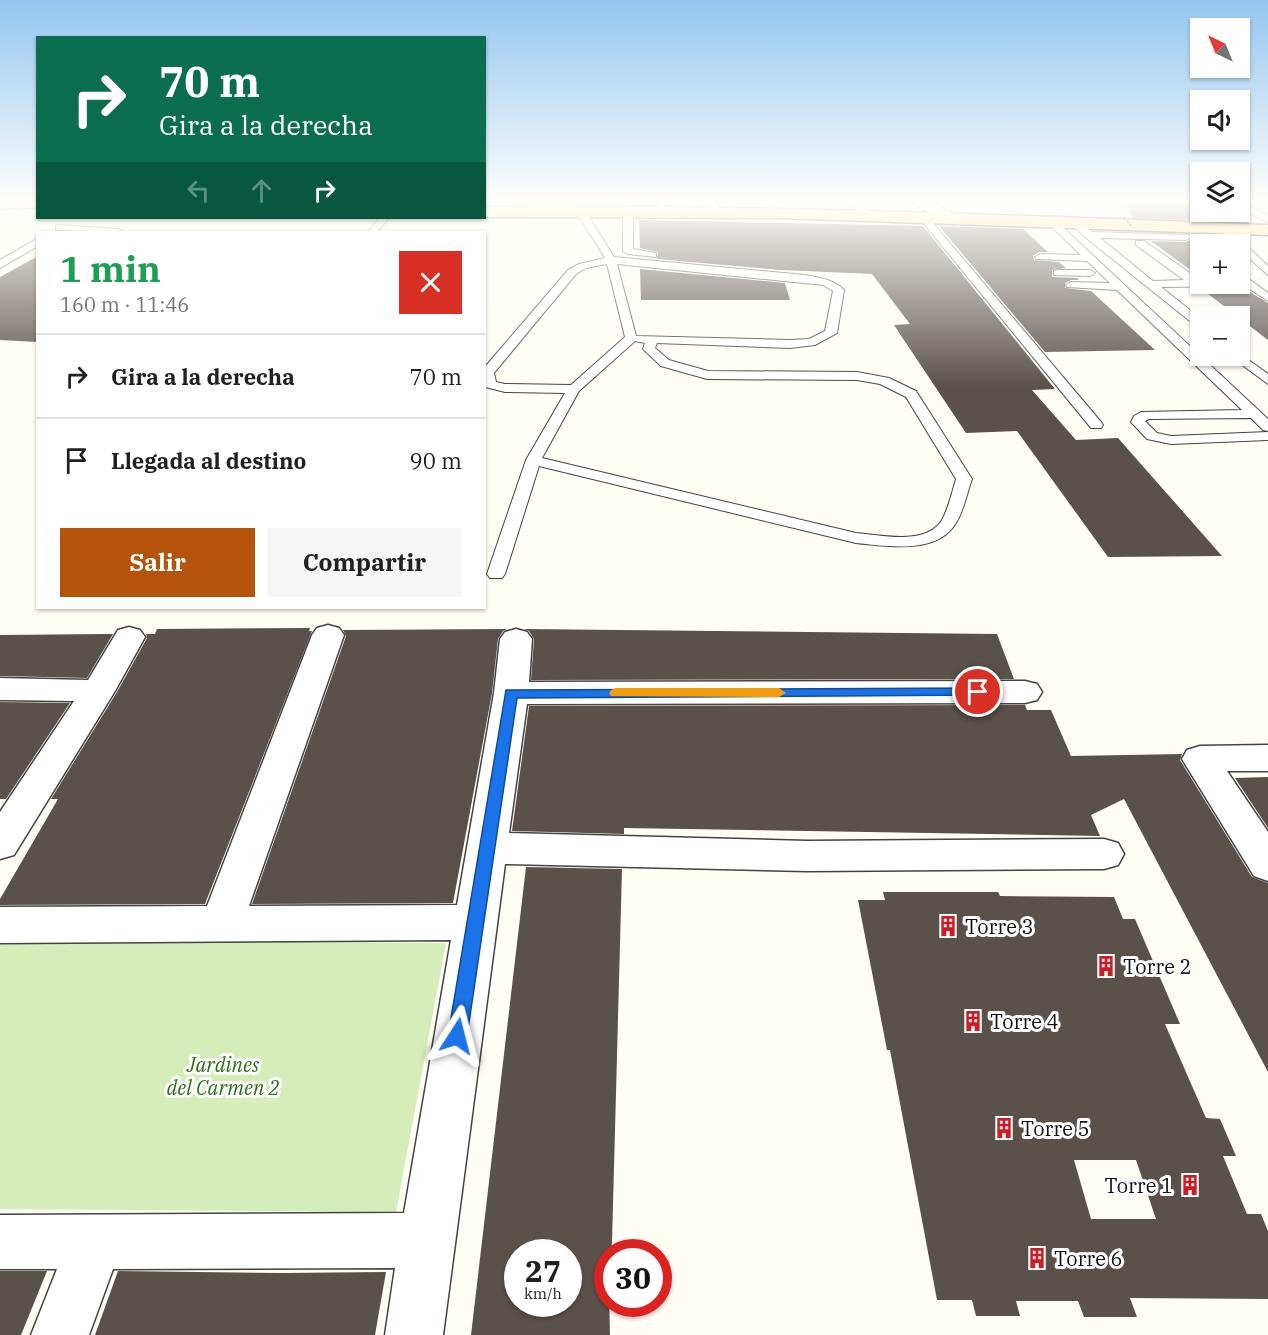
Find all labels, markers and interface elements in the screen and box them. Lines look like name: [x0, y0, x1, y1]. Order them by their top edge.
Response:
north arrow: [1190, 18, 1250, 78]
map controls: [1190, 18, 1250, 366]
text: 70 m: [159, 54, 260, 109]
icon: right: [60, 60, 138, 138]
button: sound: [1190, 90, 1250, 150]
text: Gira a la derecha: [159, 107, 373, 142]
button: layers: [1190, 162, 1250, 222]
icon: left: [182, 174, 215, 207]
icon: ahead: [245, 174, 278, 207]
icon: right: [308, 174, 341, 207]
button: +: [1190, 234, 1250, 294]
text: 1 min: [60, 245, 161, 292]
button: close: [399, 251, 462, 314]
text: 160 m · 11:46: [60, 291, 189, 318]
button: −: [1190, 306, 1250, 366]
icon: right: [60, 360, 93, 393]
text: Gira a la derecha: [111, 362, 295, 391]
text: 70 m: [410, 362, 462, 391]
icon: arrive: [60, 444, 93, 477]
text: Llegada al destino: [111, 446, 306, 475]
text: 90 m: [410, 446, 462, 475]
button: Salir: [60, 528, 255, 597]
button: Compartir: [267, 528, 462, 597]
pin: [952, 666, 1003, 717]
icon: arrive: [961, 675, 994, 708]
place label: Torre 3: [965, 913, 1034, 940]
building icon: Torre 3: [936, 914, 960, 938]
place label: Torre 2: [1123, 953, 1192, 980]
building icon: Torre 2: [1094, 954, 1118, 978]
position arrow: [425, 1004, 489, 1068]
place label: Torre 4: [990, 1008, 1059, 1035]
building icon: Torre 4: [961, 1009, 985, 1033]
park label: Jardines del Carmen 2: [166, 1051, 280, 1101]
place label: Torre 5: [1021, 1115, 1090, 1142]
building icon: Torre 5: [992, 1116, 1016, 1140]
place label: Torre 1: [1105, 1172, 1173, 1199]
building icon: Torre 1: [1178, 1173, 1202, 1197]
speed limit sign: 30: [594, 1239, 672, 1317]
place label: Torre 6: [1054, 1245, 1123, 1272]
building icon: Torre 6: [1025, 1246, 1049, 1270]
text: 27: [525, 1251, 561, 1290]
text: km/h: [524, 1284, 562, 1303]

